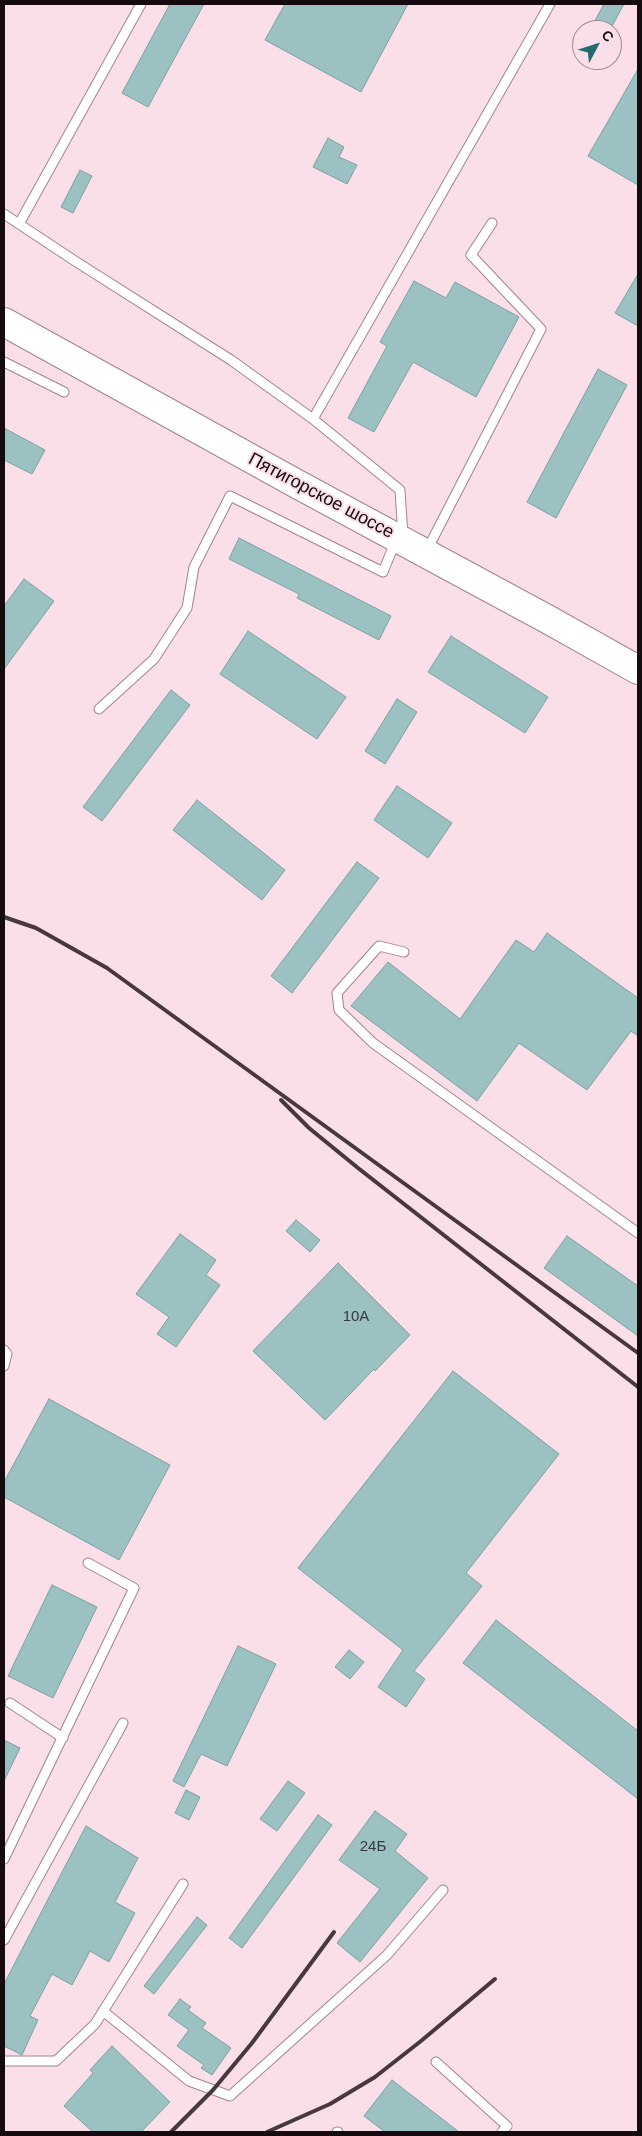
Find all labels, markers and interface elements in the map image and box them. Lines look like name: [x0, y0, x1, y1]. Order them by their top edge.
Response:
north arrow: [572, 20, 622, 70]
text: С: [598, 27, 617, 45]
street label: Пятигорское шоссе: [245, 448, 397, 544]
house number: 10А: [343, 1308, 369, 1326]
house number: 24Б: [360, 1838, 386, 1856]

